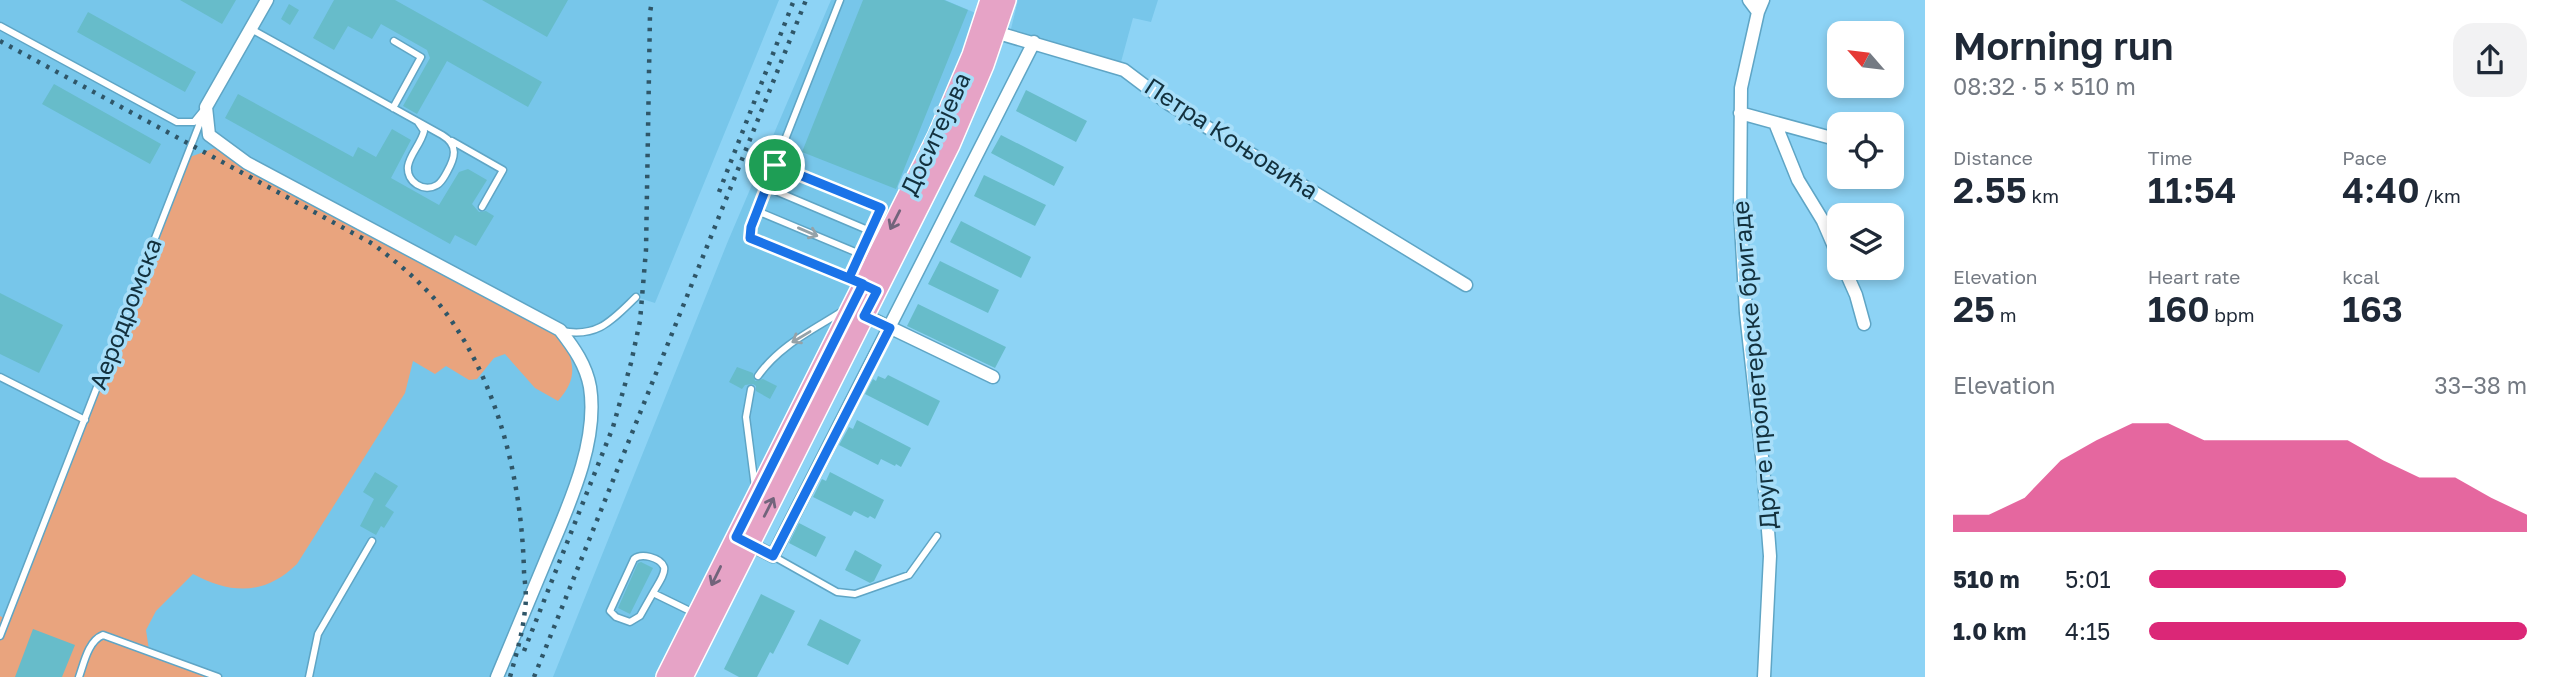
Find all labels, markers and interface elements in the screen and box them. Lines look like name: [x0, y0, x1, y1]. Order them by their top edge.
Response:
north arrow: [1827, 21, 1904, 98]
map controls: [1827, 21, 1904, 280]
text: Morning run: [1953, 23, 2174, 68]
button: share: [2453, 23, 2527, 97]
street label: Доситејева: [894, 67, 976, 199]
street label: Петра Коњовића: [1140, 71, 1324, 205]
text: 08:32 · 5 × 510 m: [1953, 72, 2136, 100]
button: locate: [1827, 112, 1904, 189]
pin: [745, 135, 805, 195]
icon: arrive: [756, 146, 794, 184]
text: Distance: [1953, 146, 2033, 169]
text: Time: [2148, 146, 2192, 169]
text: Pace: [2342, 146, 2387, 169]
text: 2.55: [1953, 169, 2027, 211]
text: 11:54: [2148, 169, 2237, 211]
text: 4:40: [2342, 169, 2420, 211]
text: km: [2027, 184, 2059, 207]
text: /km: [2420, 184, 2461, 207]
street label: Друге пролетерске бригаде: [1725, 200, 1782, 531]
button: layers: [1827, 203, 1904, 280]
one-way arrow: [887, 209, 901, 230]
one-way arrow: [797, 227, 819, 240]
street label: Аеродромска: [82, 234, 167, 393]
text: Elevation: [1953, 265, 2038, 288]
text: Heart rate: [2148, 265, 2240, 288]
text: kcal: [2342, 265, 2380, 288]
text: 25: [1953, 288, 1995, 330]
text: 160: [2148, 288, 2210, 330]
text: 163: [2342, 288, 2403, 330]
text: m: [1995, 303, 2017, 326]
text: bpm: [2210, 303, 2254, 326]
one-way arrow: [792, 330, 812, 344]
text: Elevation: [1953, 371, 2055, 399]
text: 33–38 m: [2434, 371, 2527, 399]
one-way arrow: [762, 497, 776, 517]
one-way arrow: [709, 565, 723, 586]
text: 510 m: [1953, 565, 2020, 593]
text: 5:01: [2065, 565, 2111, 593]
text: 1.0 km: [1953, 617, 2026, 645]
text: 4:15: [2065, 617, 2110, 645]

